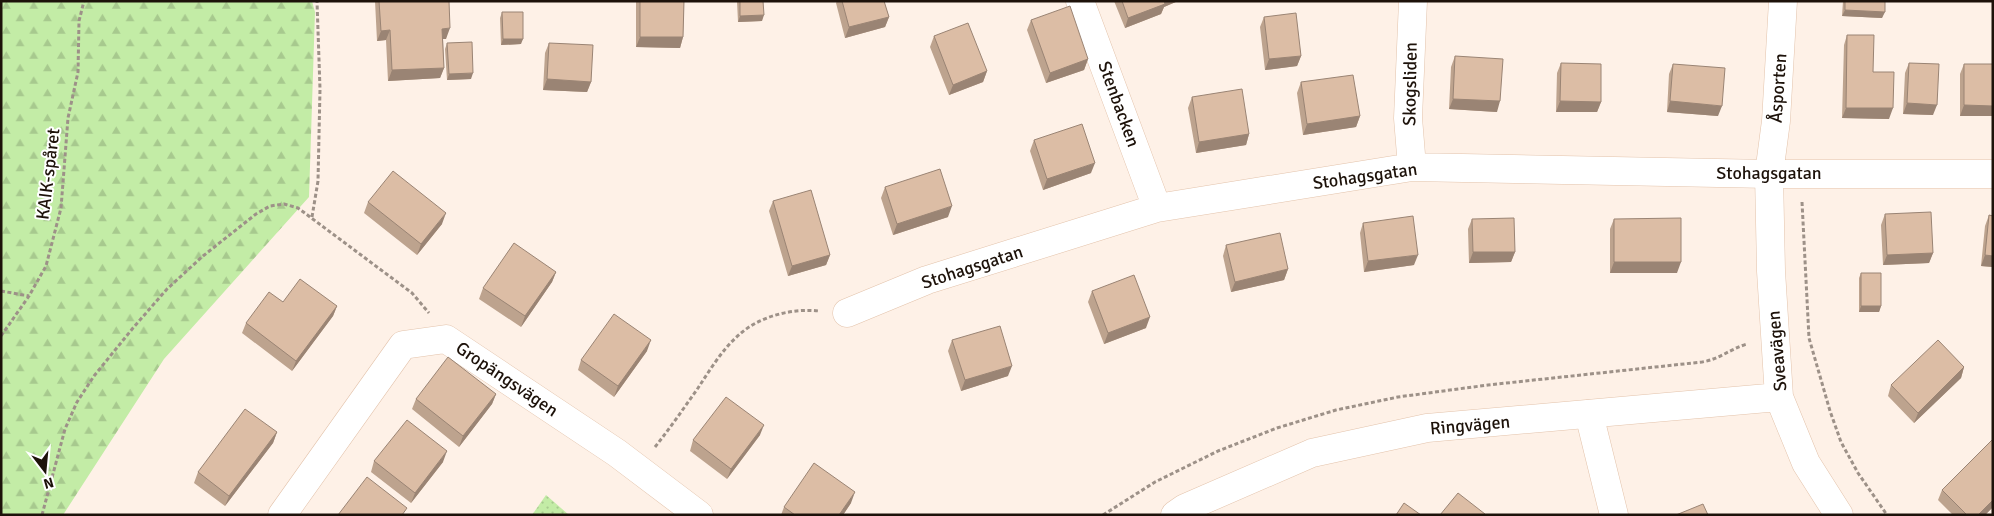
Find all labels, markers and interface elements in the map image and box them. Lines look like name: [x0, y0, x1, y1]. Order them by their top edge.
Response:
street label: Skogsliden: [1398, 42, 1422, 126]
street label: Åsporten: [1765, 52, 1791, 124]
street label: Stenbacken: [1093, 58, 1145, 150]
street label: KAIK-spåret: [31, 127, 65, 221]
street label: Stohagsgatan: [1311, 158, 1419, 194]
street label: Stohagsgatan: [1716, 162, 1822, 184]
street label: Stohagsgatan: [918, 240, 1026, 294]
street label: Sveavägen: [1763, 310, 1791, 392]
street label: Gropängsvägen: [452, 337, 562, 421]
street label: Ringvägen: [1429, 411, 1511, 439]
north arrow: [20, 446, 70, 496]
text: N: [41, 474, 55, 493]

